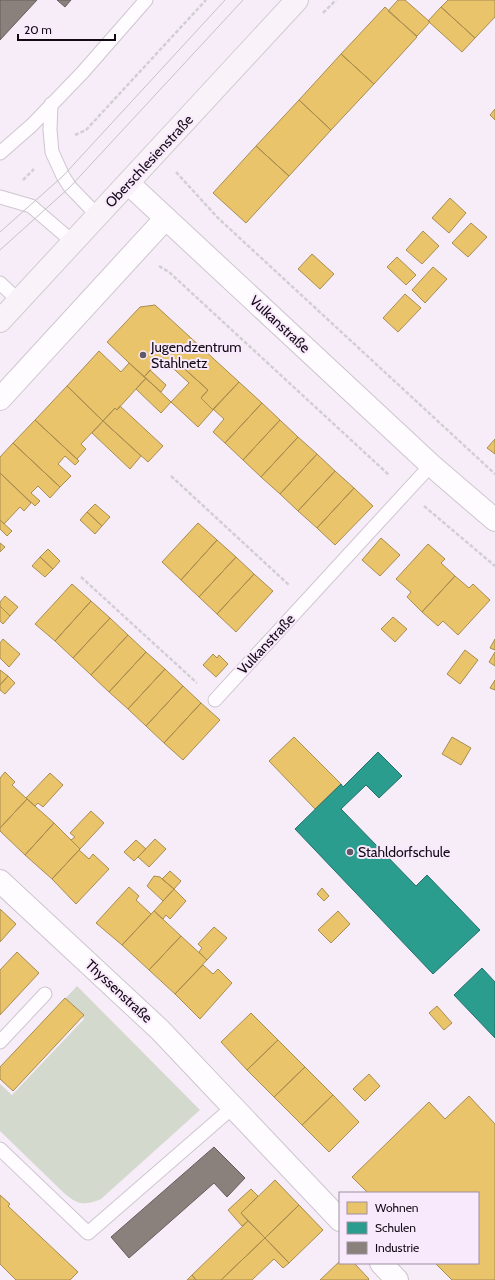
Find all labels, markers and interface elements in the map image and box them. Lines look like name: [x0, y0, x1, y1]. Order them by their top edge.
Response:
scale bar: [18, 16, 115, 42]
text: 20 m: [24, 22, 52, 37]
street label: Oberschlesienstraße: [101, 111, 197, 211]
street label: Vulkanstraße: [246, 291, 314, 357]
place label: Jugendzentrum Stahlnetz: [150, 338, 242, 372]
marker: Jugendzentrum Stahlnetz: [138, 350, 148, 360]
street label: Vulkanstraße: [233, 610, 299, 678]
place label: Stahldorfschule: [358, 843, 450, 861]
marker: Stahldorfschule: [345, 847, 355, 857]
street label: Thyssenstraße: [82, 955, 156, 1027]
legend: [339, 1192, 479, 1264]
text: Wohnen: [375, 1200, 419, 1215]
text: Schulen: [375, 1220, 416, 1235]
text: Industrie: [375, 1240, 419, 1255]

